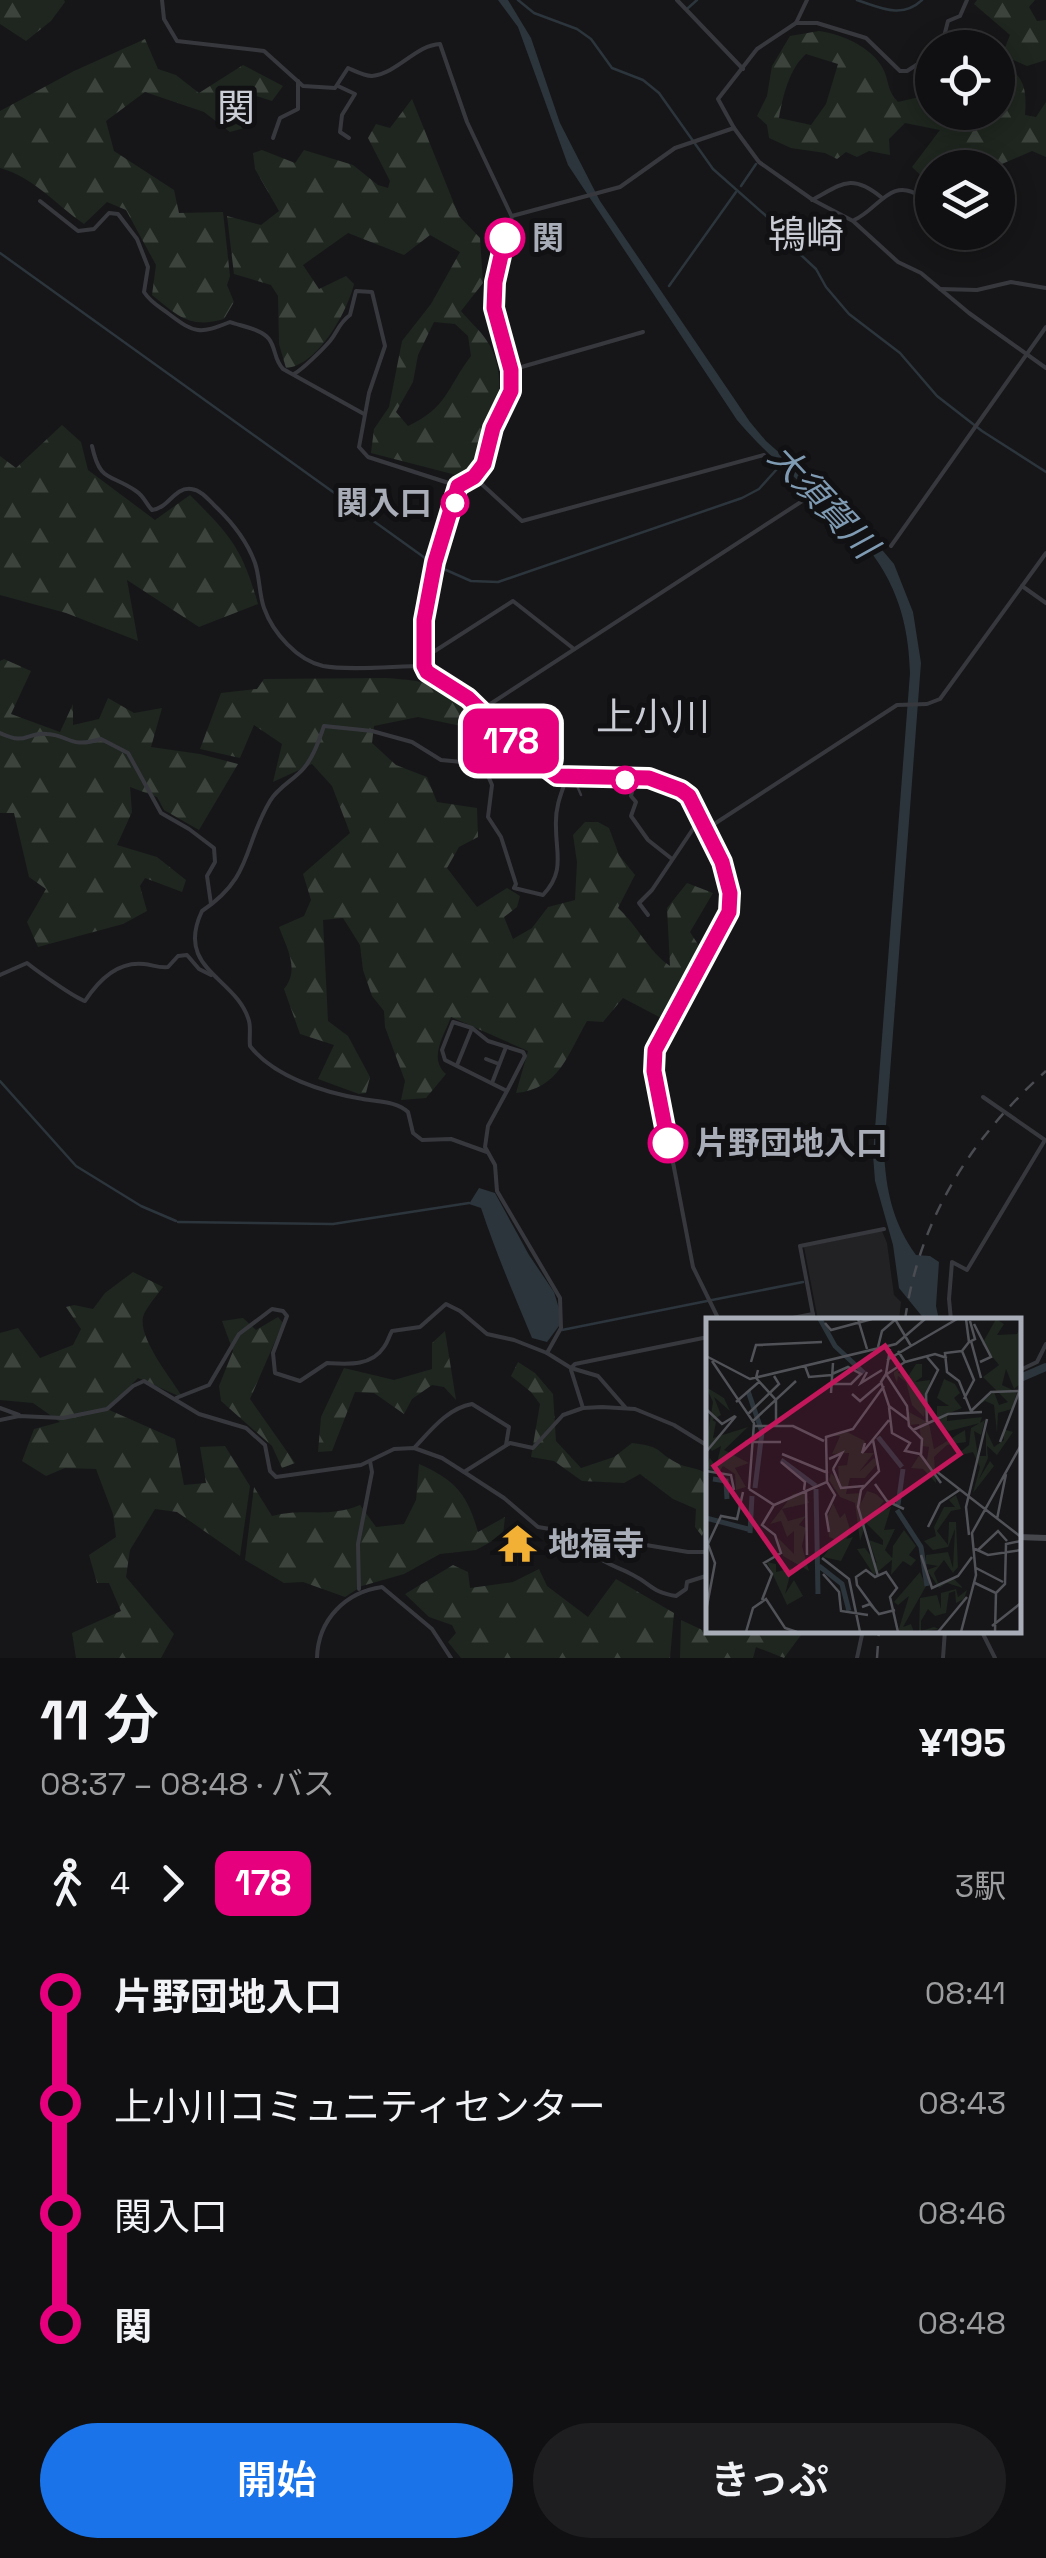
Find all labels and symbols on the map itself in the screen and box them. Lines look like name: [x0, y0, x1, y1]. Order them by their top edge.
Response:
district label: 関: [217, 84, 255, 132]
district label: 鴇崎: [768, 211, 844, 259]
place label: 関: [532, 218, 564, 258]
marker: 関: [486, 219, 524, 257]
water label: 大須賀川: [759, 435, 890, 570]
place label: 関入口: [336, 483, 432, 523]
marker: 関入口: [442, 490, 468, 516]
district label: 上小川: [596, 693, 710, 741]
line badge: 178: [454, 708, 568, 774]
unlabelled marker: [612, 767, 638, 793]
place label: 片野団地入口: [696, 1123, 888, 1163]
marker: 片野団地入口: [649, 1124, 687, 1162]
inset map: [706, 1318, 1021, 1633]
temple icon: 地福寺: [497, 1523, 539, 1565]
place label: 地福寺: [548, 1524, 644, 1564]

